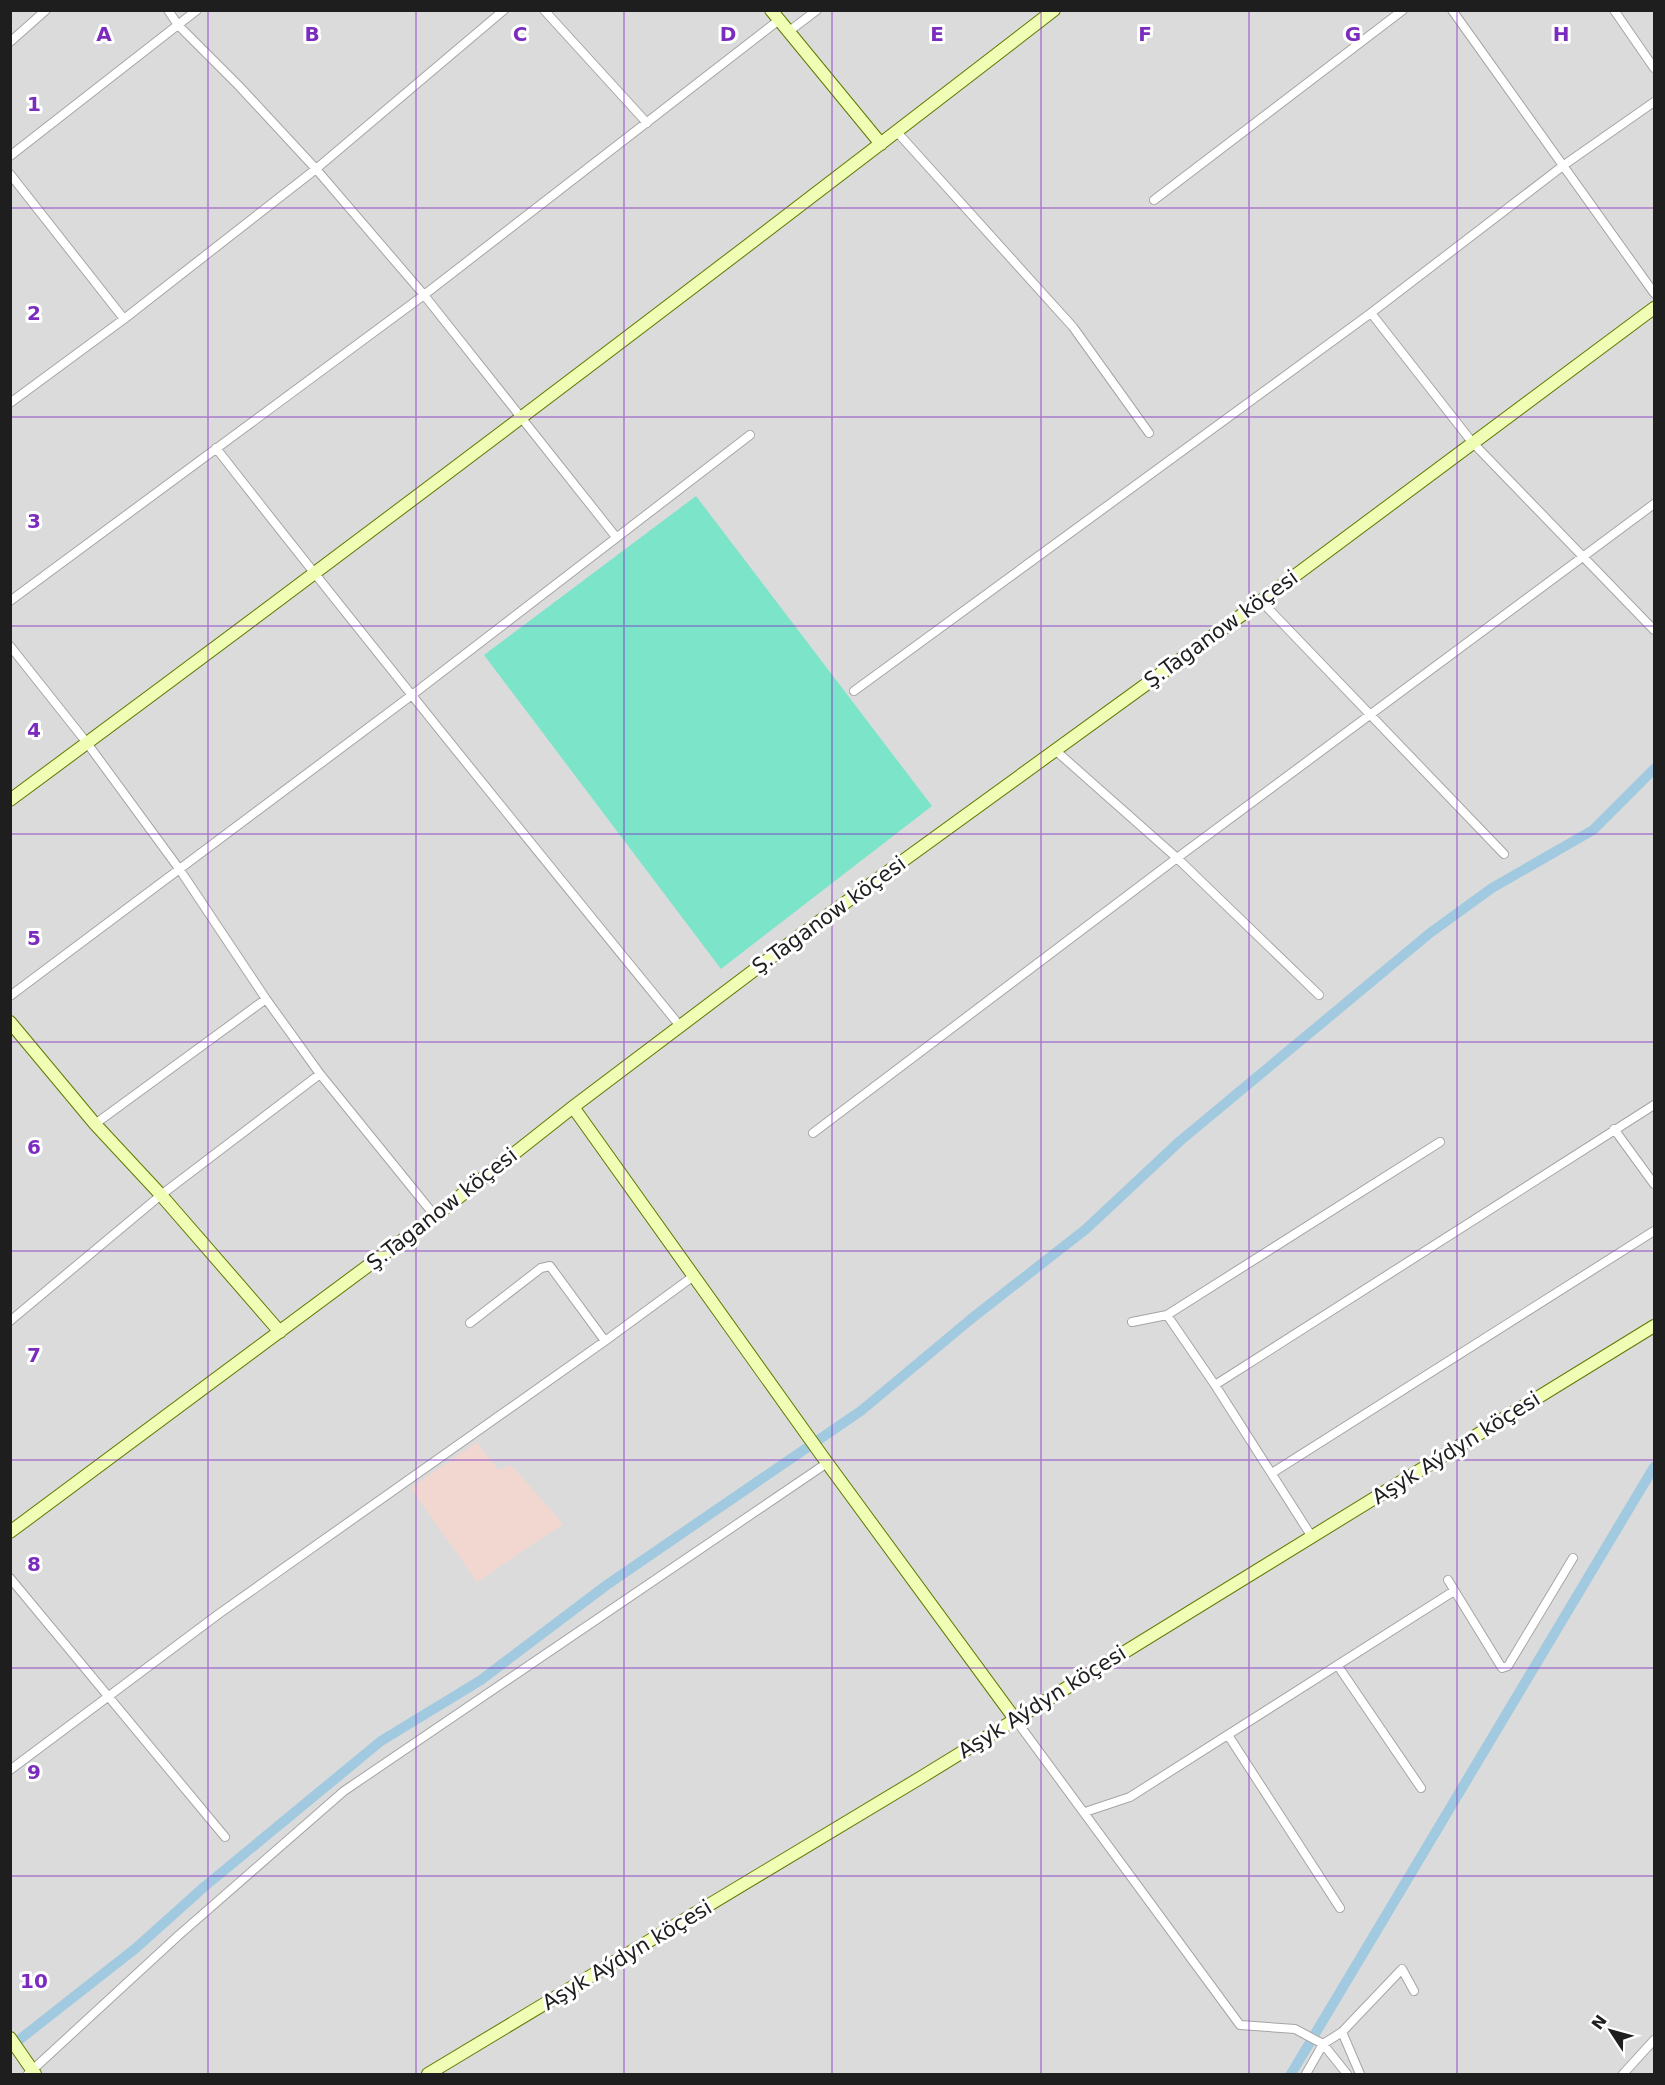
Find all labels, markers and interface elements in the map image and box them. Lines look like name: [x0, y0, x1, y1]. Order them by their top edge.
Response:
text: A: [96, 22, 112, 46]
text: B: [304, 22, 320, 46]
text: C: [513, 22, 527, 46]
text: D: [720, 22, 736, 46]
text: E: [930, 22, 944, 46]
text: F: [1138, 22, 1152, 46]
text: G: [1345, 22, 1361, 46]
text: H: [1553, 22, 1569, 46]
text: 1: [27, 92, 41, 116]
text: 2: [27, 301, 41, 325]
text: 3: [27, 509, 41, 533]
street label: Ş.Taganow köçesi: [1140, 565, 1302, 693]
text: 4: [27, 718, 41, 742]
street label: Ş.Taganow köçesi: [748, 851, 910, 979]
text: 5: [27, 926, 41, 950]
text: 6: [27, 1135, 41, 1159]
street label: Ş.Taganow köçesi: [362, 1143, 522, 1275]
text: 7: [27, 1343, 41, 1367]
street label: Aşyk Aýdyn köçesi: [1368, 1387, 1544, 1509]
text: 8: [27, 1552, 41, 1576]
street label: Aşyk Aýdyn köçesi: [954, 1641, 1130, 1763]
text: 9: [27, 1760, 41, 1784]
street label: Aşyk Aýdyn köçesi: [538, 1895, 716, 2015]
text: 10: [20, 1969, 48, 1993]
north arrow: [1581, 2001, 1641, 2061]
text: N: [1588, 2011, 1611, 2033]

